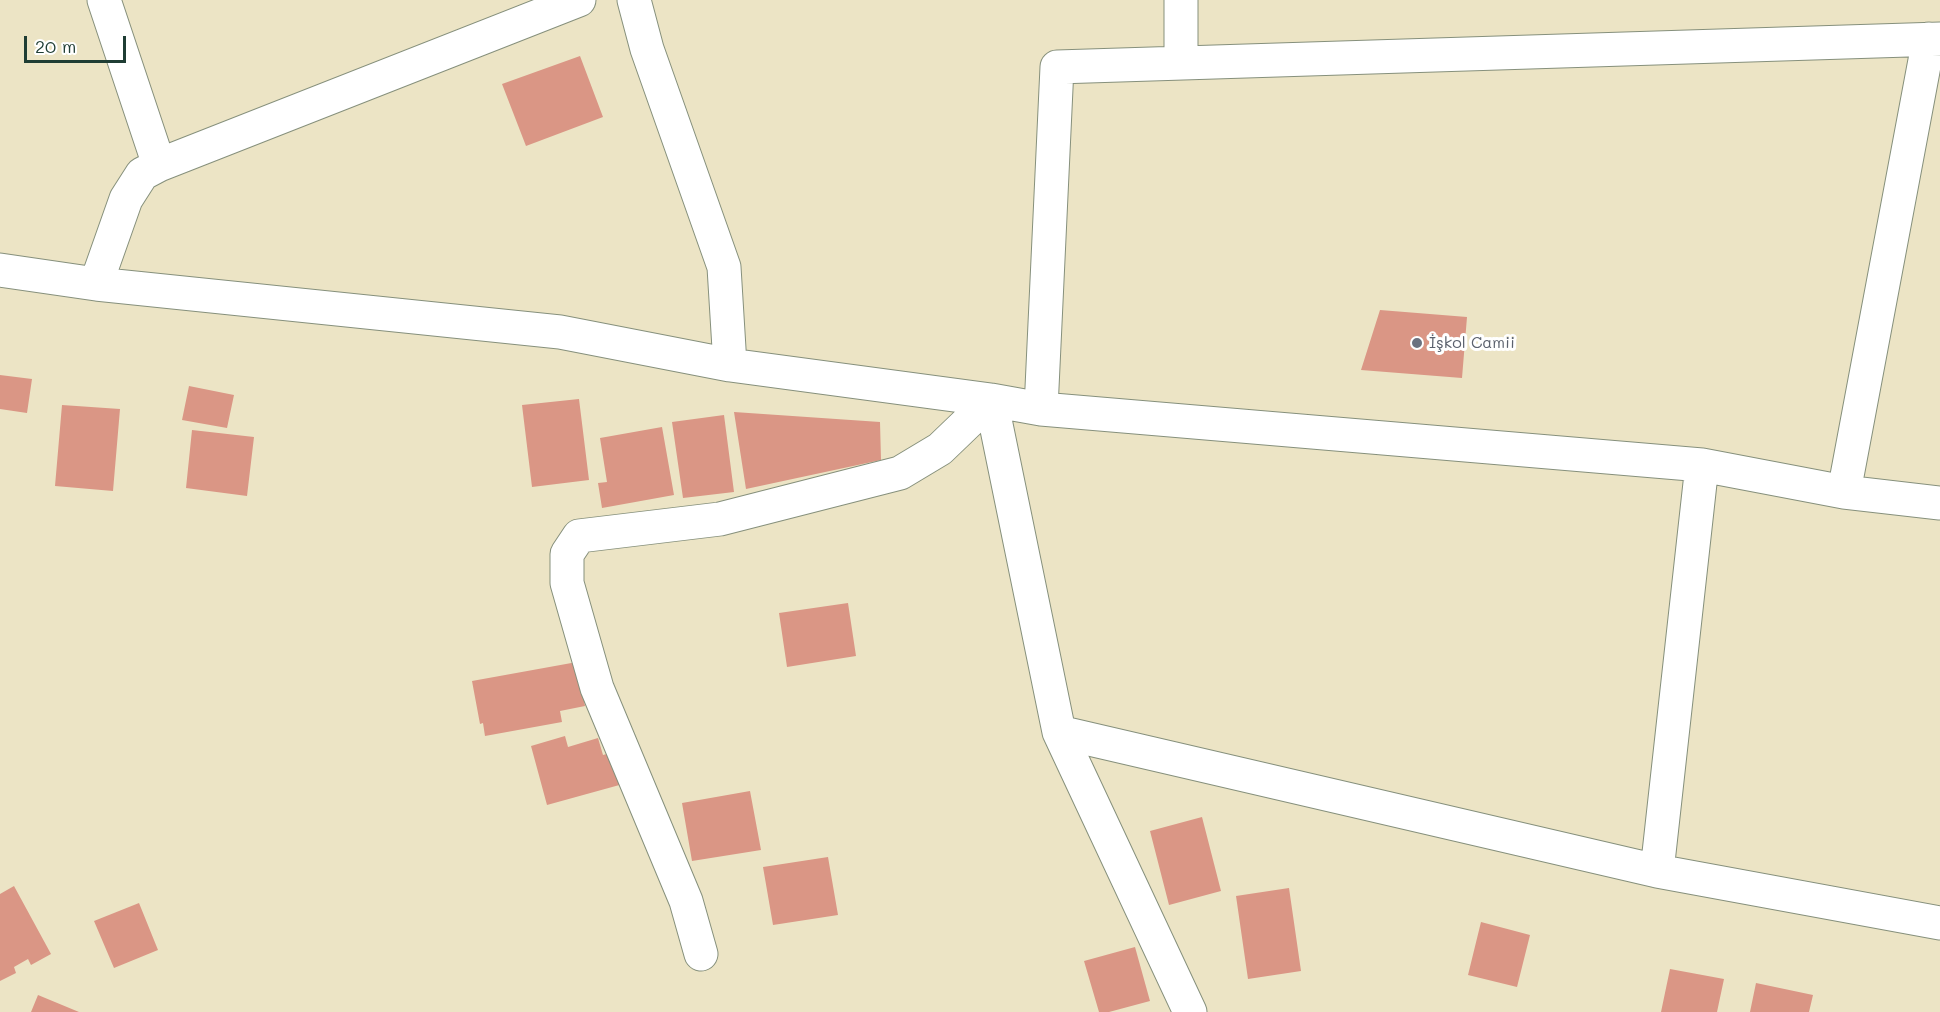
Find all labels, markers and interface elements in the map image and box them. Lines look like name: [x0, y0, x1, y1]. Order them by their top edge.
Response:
scale bar: [27, 24, 129, 62]
text: 20 m: [35, 34, 76, 58]
place label: İşkol Camii: [1429, 333, 1515, 353]
marker: İşkol Camii: [1410, 336, 1424, 350]

